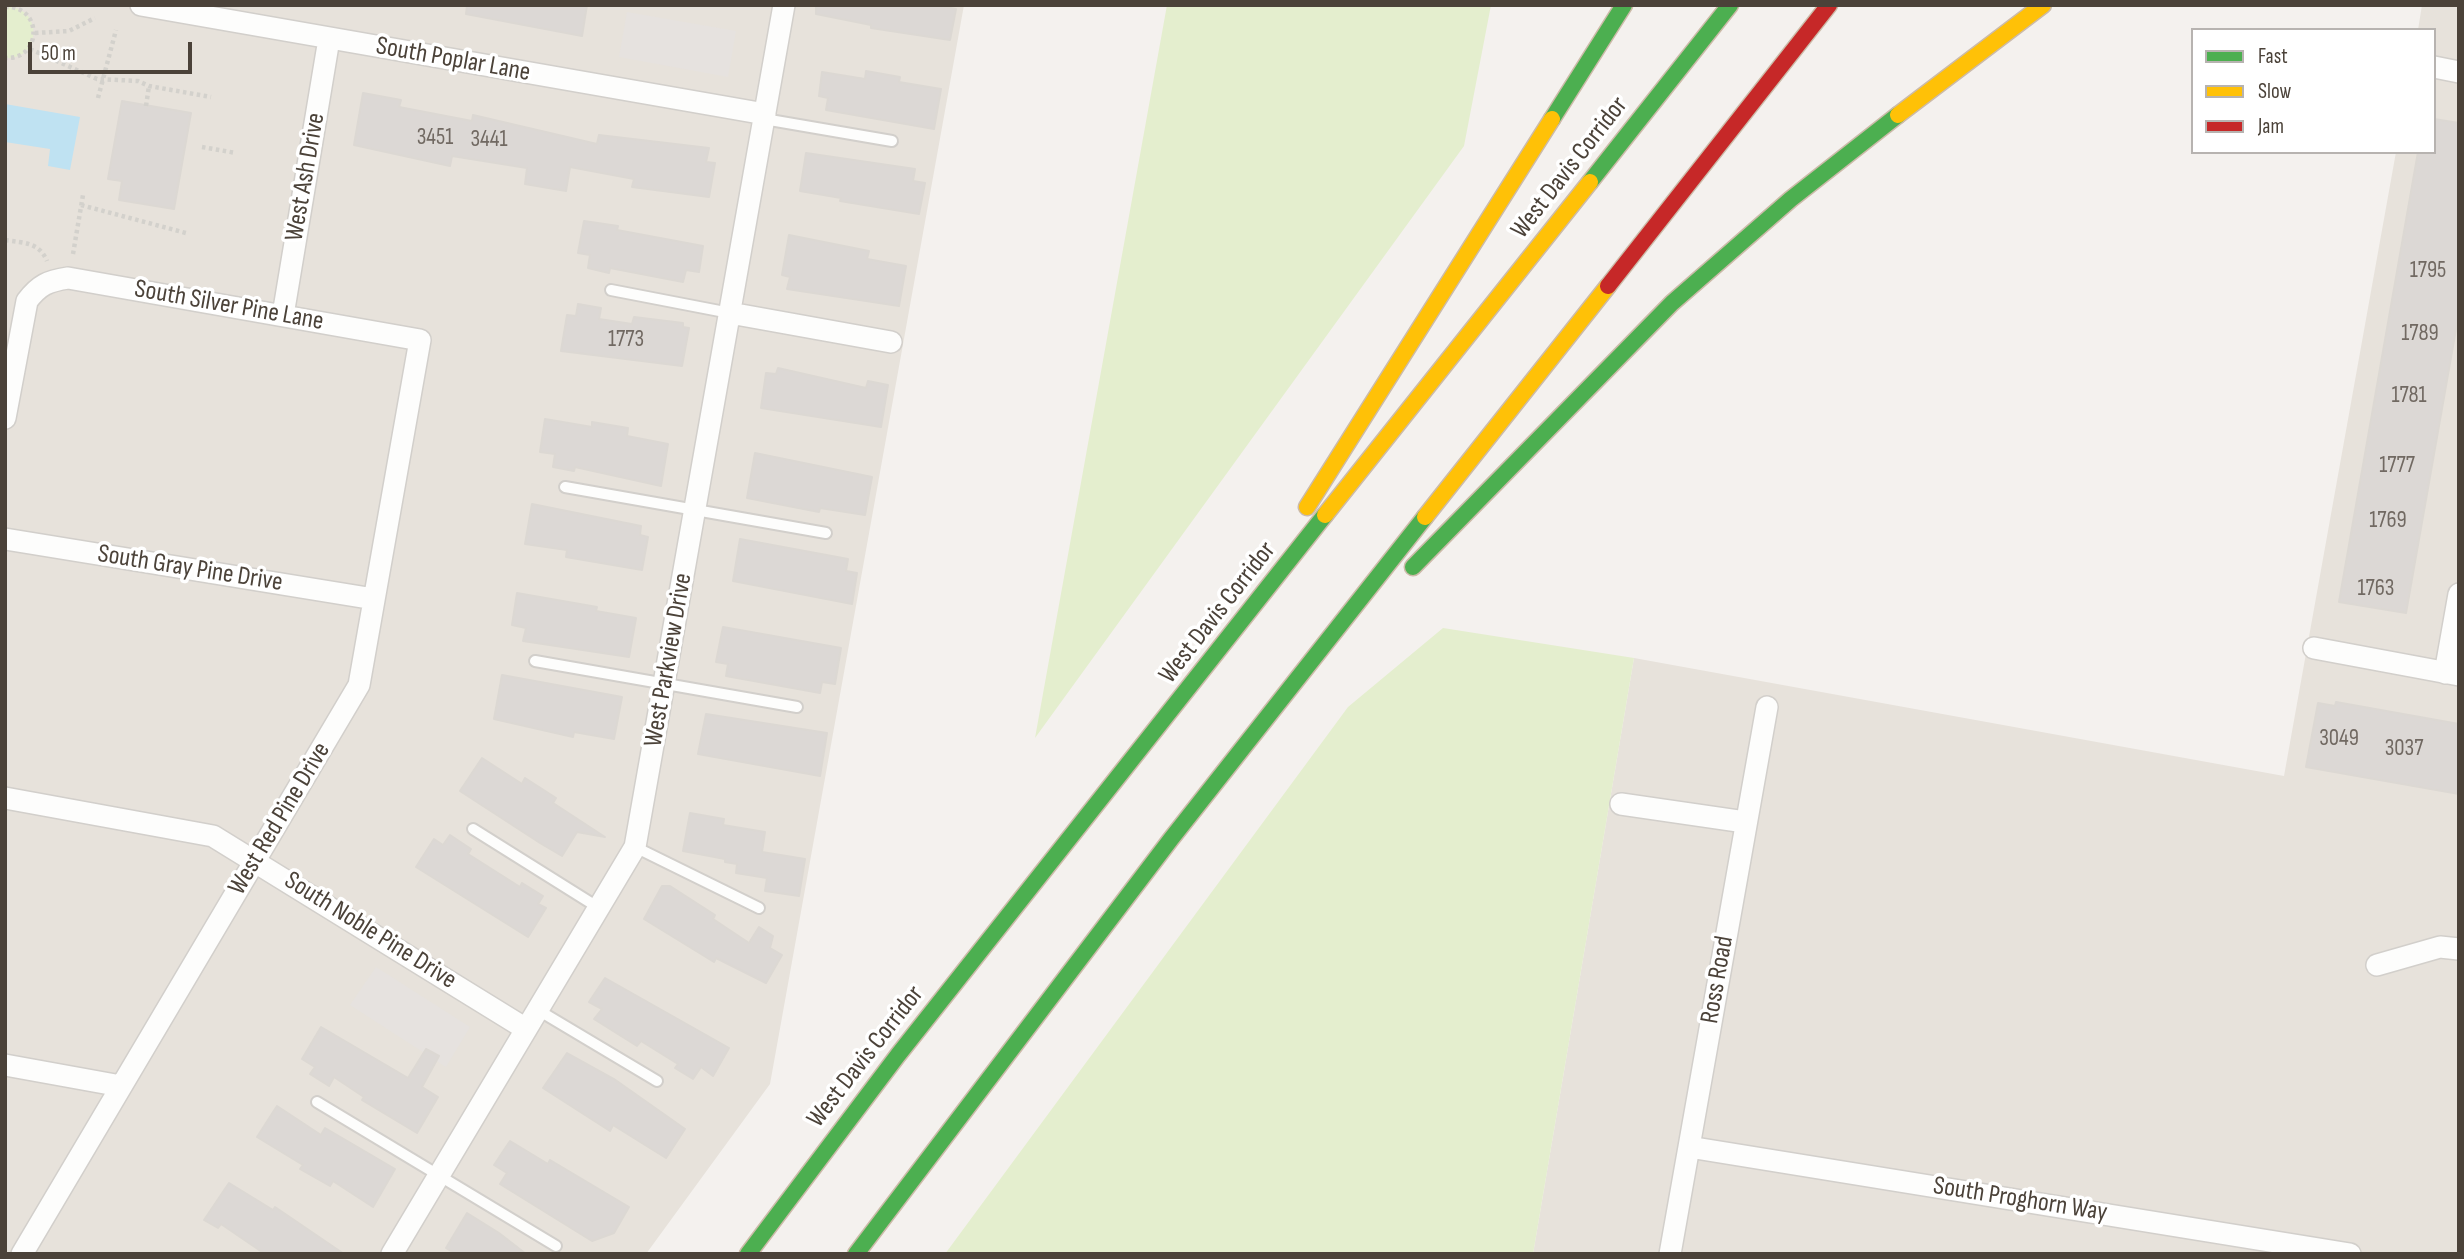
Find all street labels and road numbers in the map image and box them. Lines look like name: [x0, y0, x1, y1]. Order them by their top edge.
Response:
street label: South Poplar Lane: [373, 31, 533, 89]
street label: West Davis Corridor: [1505, 91, 1635, 245]
street label: West Ash Drive: [279, 111, 333, 243]
street label: South Silver Pine Lane: [132, 274, 326, 338]
street label: West Davis Corridor: [1153, 536, 1283, 690]
street label: South Gray Pine Drive: [95, 539, 285, 599]
street label: West Parkview Drive: [638, 571, 700, 749]
street label: West Red Pine Drive: [222, 737, 338, 901]
street label: South Noble Pine Drive: [278, 866, 462, 996]
street label: Ross Road: [1695, 934, 1741, 1026]
street label: West Davis Corridor: [801, 980, 931, 1134]
street label: South Proghorn Way: [1931, 1171, 2109, 1229]

